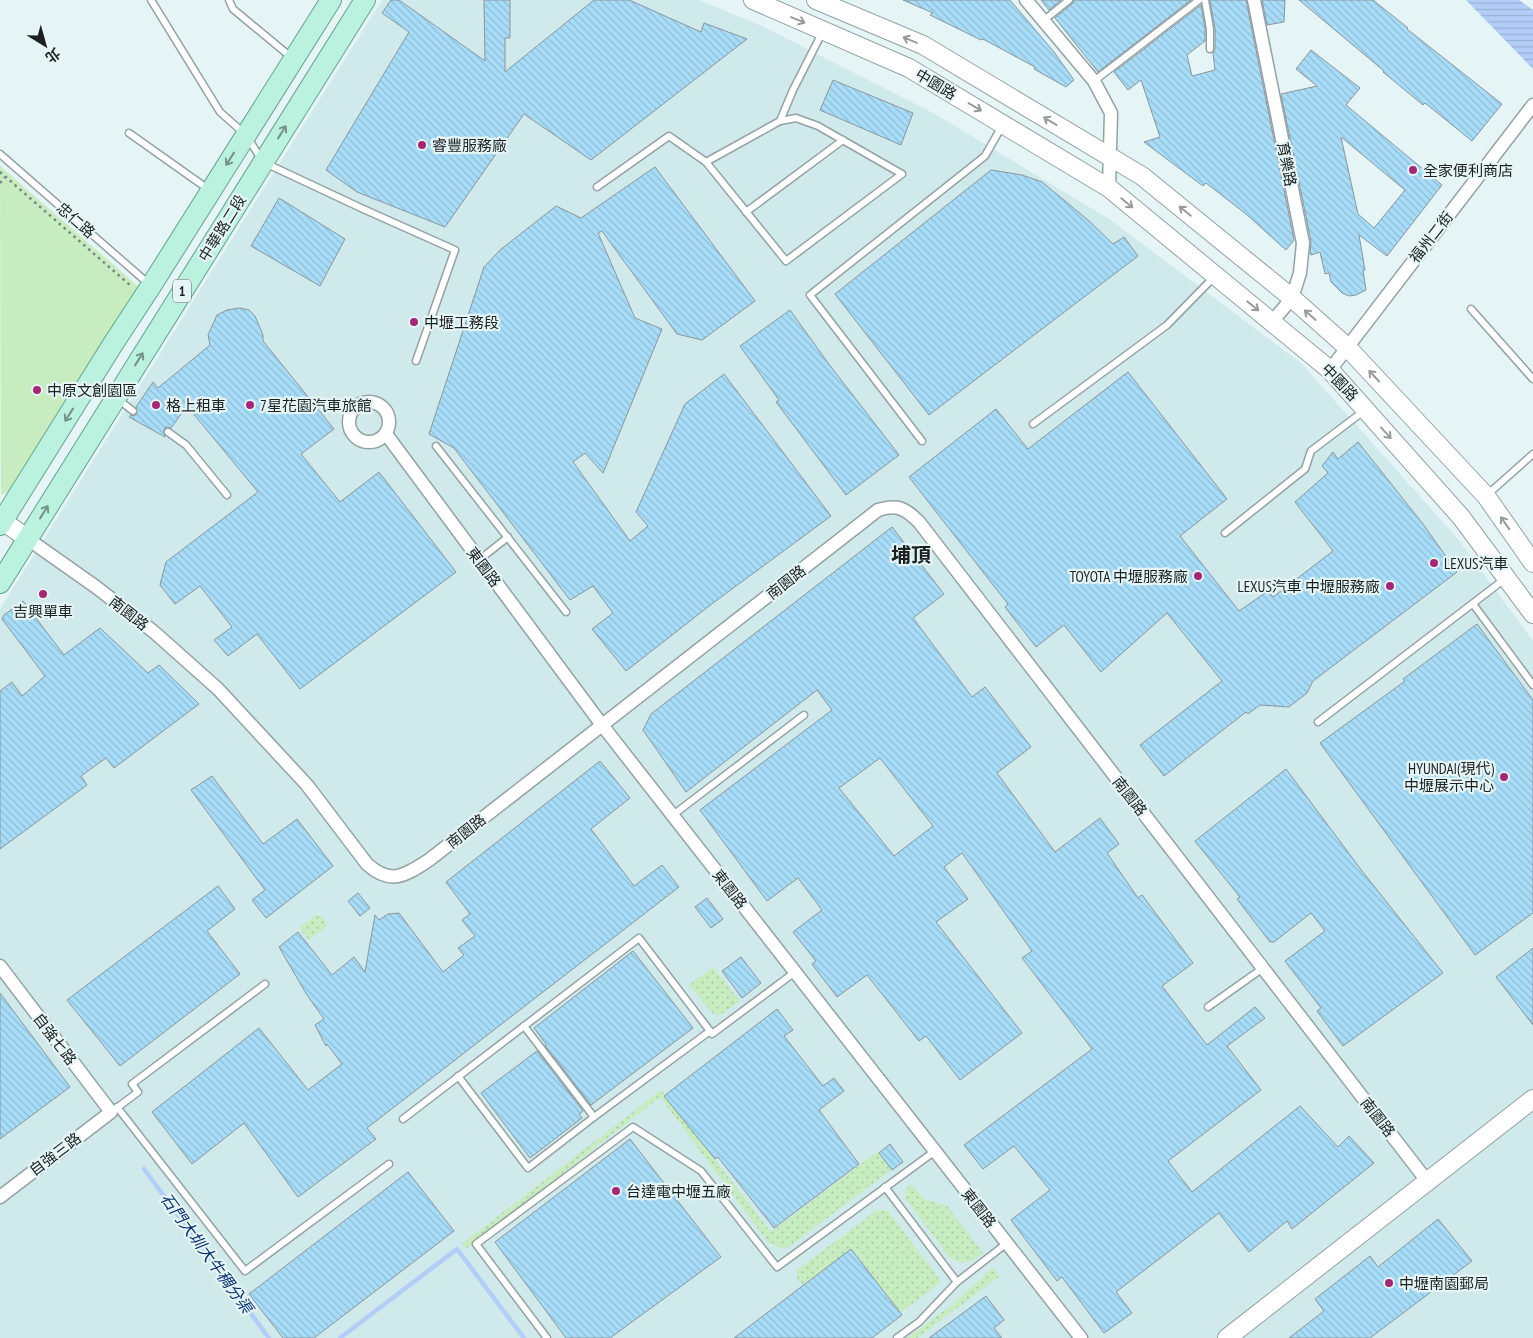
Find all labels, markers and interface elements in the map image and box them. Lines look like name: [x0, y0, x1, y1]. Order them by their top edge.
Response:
one-way arrow: [790, 15, 805, 25]
north arrow: [20, 20, 70, 70]
one-way arrow: [903, 34, 918, 44]
text: 北: [42, 44, 64, 67]
street label: 中園路: [912, 64, 960, 104]
one-way arrow: [967, 103, 981, 113]
one-way arrow: [1044, 116, 1058, 126]
one-way arrow: [277, 126, 287, 140]
place label: 睿豐服務廠: [432, 136, 507, 155]
marker: 睿豐服務廠: [416, 139, 428, 151]
street label: 育樂路: [1273, 140, 1301, 188]
one-way arrow: [225, 152, 235, 166]
place label: 全家便利商店: [1423, 161, 1513, 180]
marker: 全家便利商店: [1407, 164, 1419, 176]
street label: 中華路二段: [194, 191, 250, 265]
one-way arrow: [1120, 197, 1133, 208]
street label: 忠仁路: [53, 198, 99, 242]
one-way arrow: [1179, 206, 1192, 217]
street label: 福州二街: [1405, 208, 1457, 266]
road number: 1: [173, 280, 191, 302]
one-way arrow: [1246, 300, 1259, 311]
one-way arrow: [1304, 309, 1317, 321]
place label: 中壢工務段: [424, 313, 499, 332]
marker: 中壢工務段: [408, 316, 420, 328]
one-way arrow: [135, 352, 145, 366]
street label: 中園路: [1318, 359, 1362, 405]
one-way arrow: [1368, 369, 1380, 382]
place label: 中原文創園區: [47, 381, 137, 400]
marker: 中原文創園區: [31, 384, 43, 396]
place label: 格上租車: [166, 396, 226, 415]
place label: 7星花園汽車旅館: [260, 396, 372, 415]
marker: 格上租車: [150, 399, 162, 411]
marker: 7星花園汽車旅館: [244, 399, 256, 411]
one-way arrow: [63, 408, 74, 422]
one-way arrow: [1380, 426, 1392, 439]
one-way arrow: [40, 505, 50, 519]
one-way arrow: [1500, 516, 1510, 530]
district label: 埔頂: [891, 542, 931, 568]
street label: 東園路: [463, 543, 505, 591]
place label: LEXUS汽車: [1444, 554, 1508, 573]
marker: LEXUS汽車: [1428, 557, 1440, 569]
street label: 南園路: [762, 561, 810, 603]
place label: TOYOTA 中壢服務廠: [1069, 567, 1188, 586]
marker: TOYOTA 中壢服務廠: [1192, 570, 1204, 582]
place label: LEXUS汽車 中壢服務廠: [1237, 577, 1380, 596]
marker: LEXUS汽車 中壢服務廠: [1384, 580, 1396, 592]
marker: 吉興單車: [37, 588, 49, 600]
street label: 南園路: [105, 592, 153, 634]
place label: 吉興單車: [13, 602, 73, 621]
place label: HYUNDAI(現代) 中壢展示中心: [1404, 759, 1495, 795]
marker: HYUNDAI(現代) 中壢展示中心: [1498, 771, 1510, 783]
street label: 南園路: [1109, 772, 1151, 820]
street label: 南園路: [442, 810, 490, 852]
street label: 東園路: [709, 865, 751, 913]
street label: 自強七路: [29, 1009, 81, 1069]
street label: 南園路: [1357, 1093, 1399, 1141]
street label: 自強三路: [25, 1128, 85, 1180]
place label: 台達電中壢五廠: [626, 1182, 731, 1201]
street label: 東園路: [958, 1184, 1000, 1232]
marker: 台達電中壢五廠: [610, 1185, 622, 1197]
water label: 石門大圳大牛稠分渠: [157, 1189, 259, 1319]
place label: 中壢南園郵局: [1399, 1274, 1489, 1293]
marker: 中壢南園郵局: [1383, 1277, 1395, 1289]

